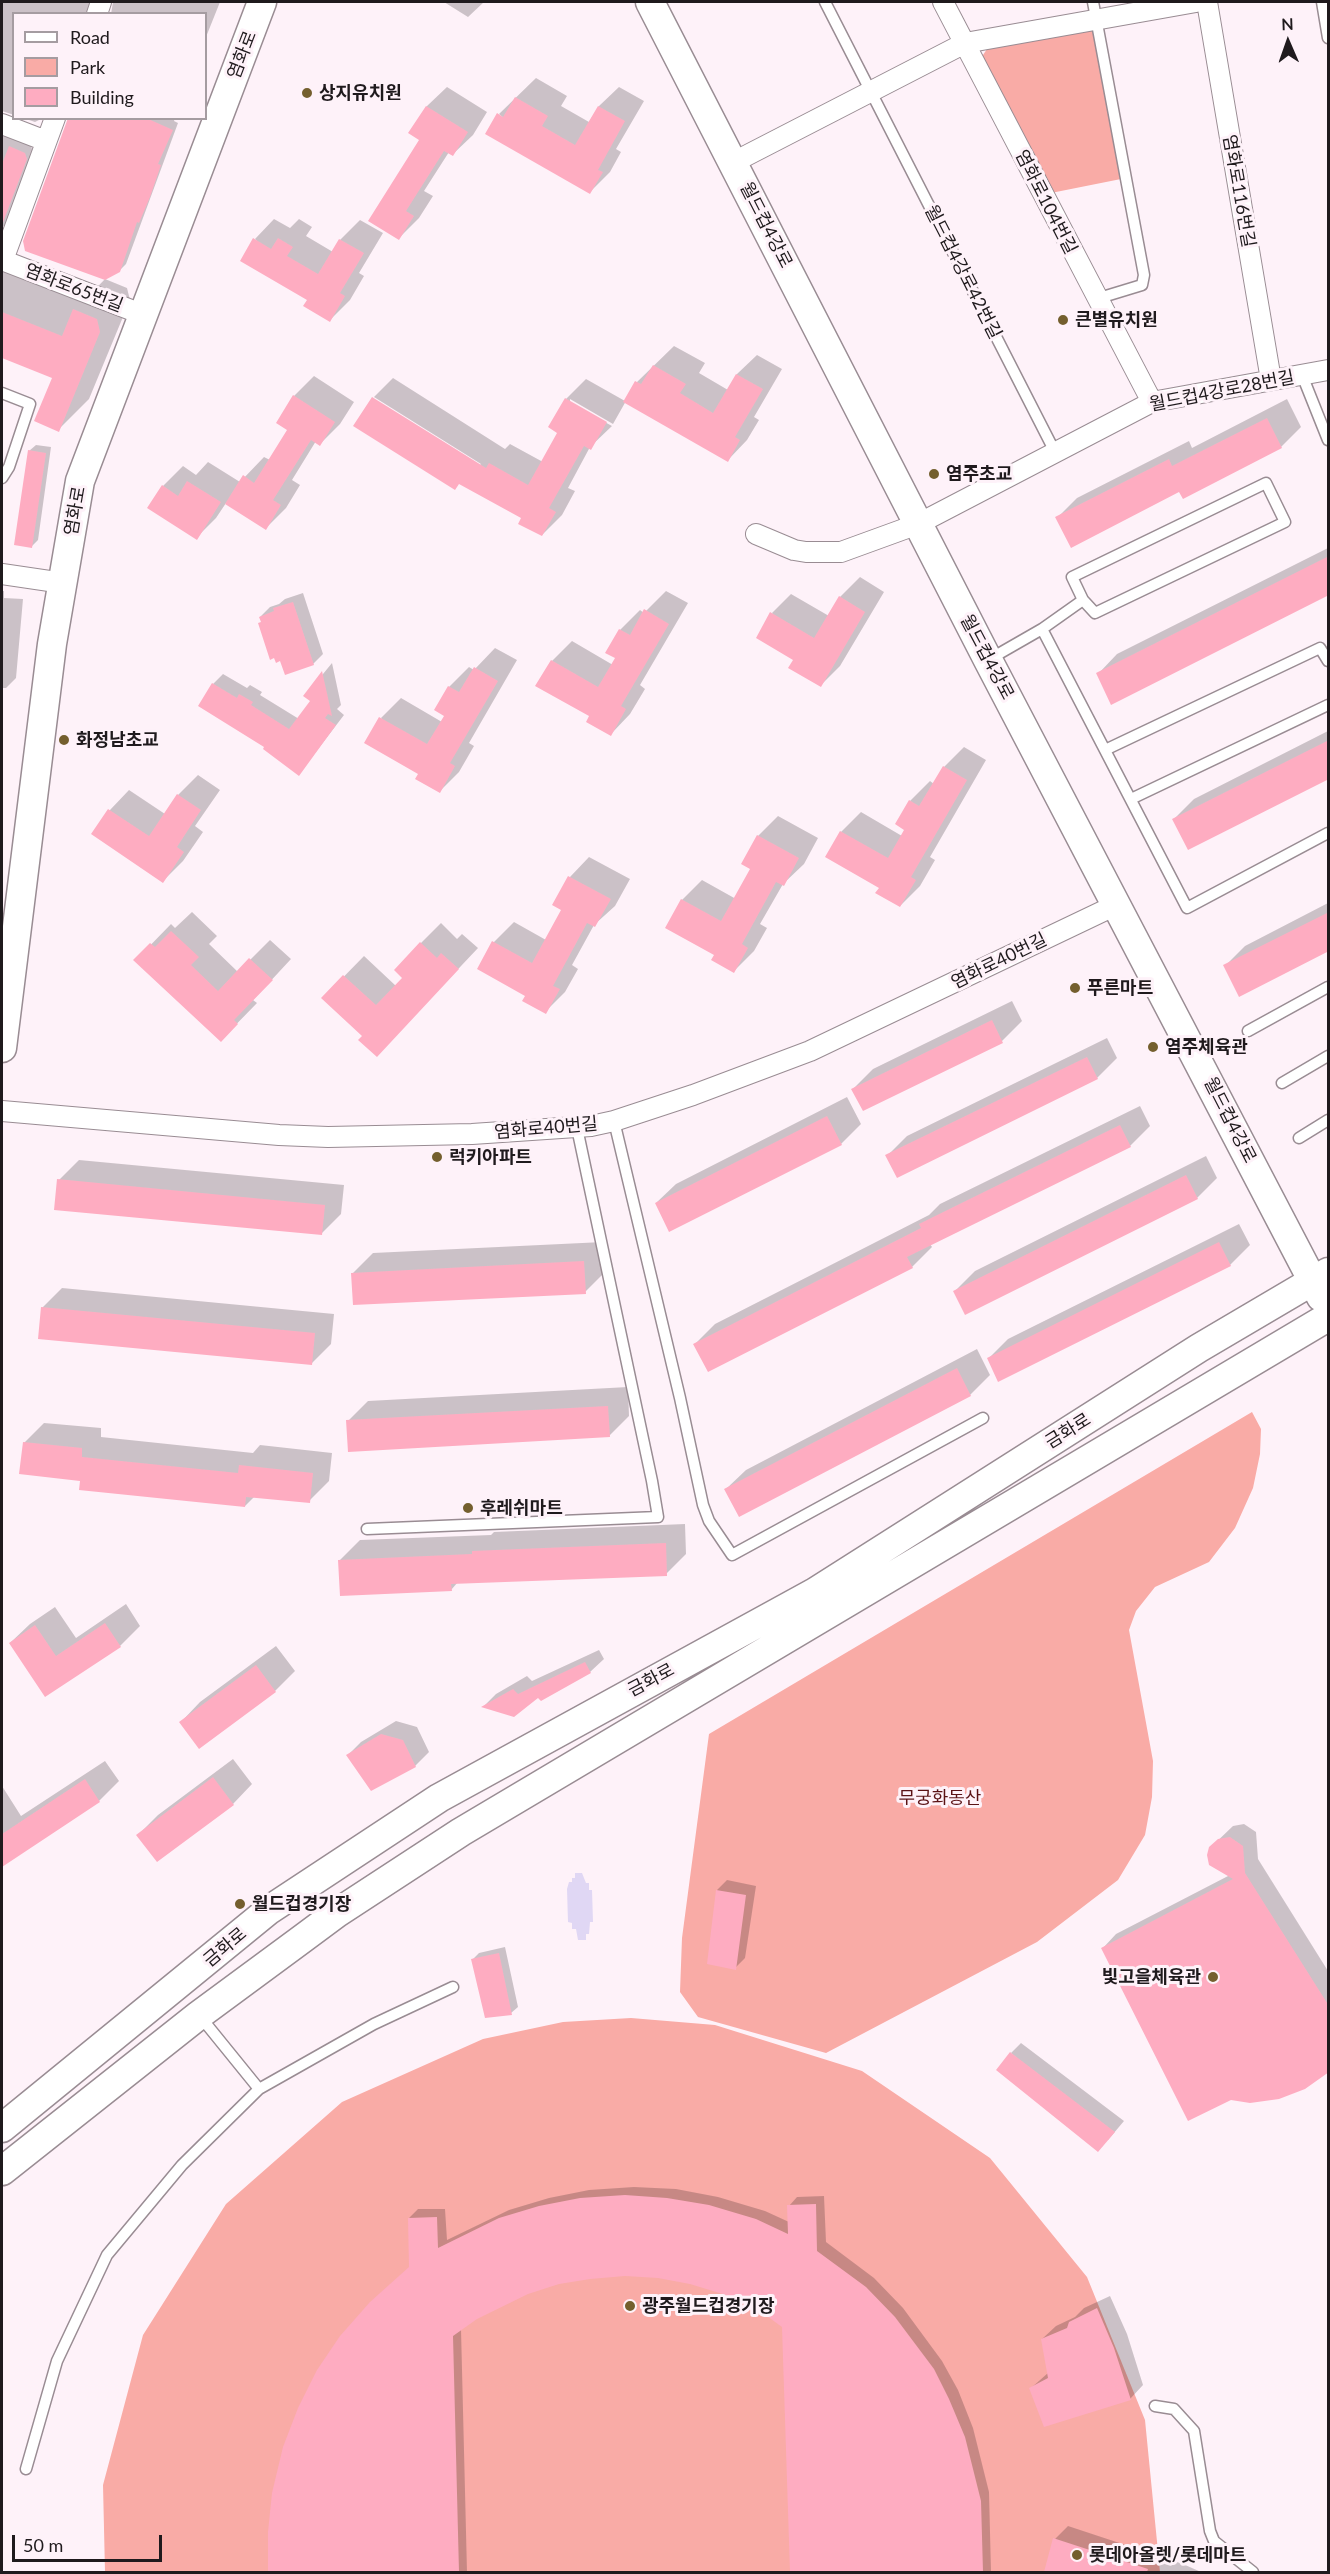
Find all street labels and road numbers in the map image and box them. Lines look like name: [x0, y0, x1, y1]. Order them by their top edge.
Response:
street label: 염화로: [223, 28, 261, 82]
street label: 염화로116번길: [1218, 133, 1260, 249]
street label: 염화로104번길: [1010, 146, 1082, 258]
street label: 월드컵4강로: [735, 179, 797, 271]
street label: 월드컵4강로42번길: [920, 202, 1006, 342]
street label: 염화로65번길: [22, 259, 126, 317]
street label: 월드컵4강로28번길: [1148, 366, 1296, 416]
street label: 염화로: [60, 485, 90, 537]
street label: 월드컵4강로: [956, 611, 1018, 703]
street label: 염화로40번길: [948, 929, 1050, 993]
street label: 월드컵4강로: [1199, 1074, 1261, 1166]
street label: 염화로40번길: [493, 1113, 599, 1143]
street label: 금화로: [1041, 1409, 1095, 1453]
street label: 금화로: [624, 1659, 678, 1701]
street label: 금화로: [199, 1923, 251, 1971]

